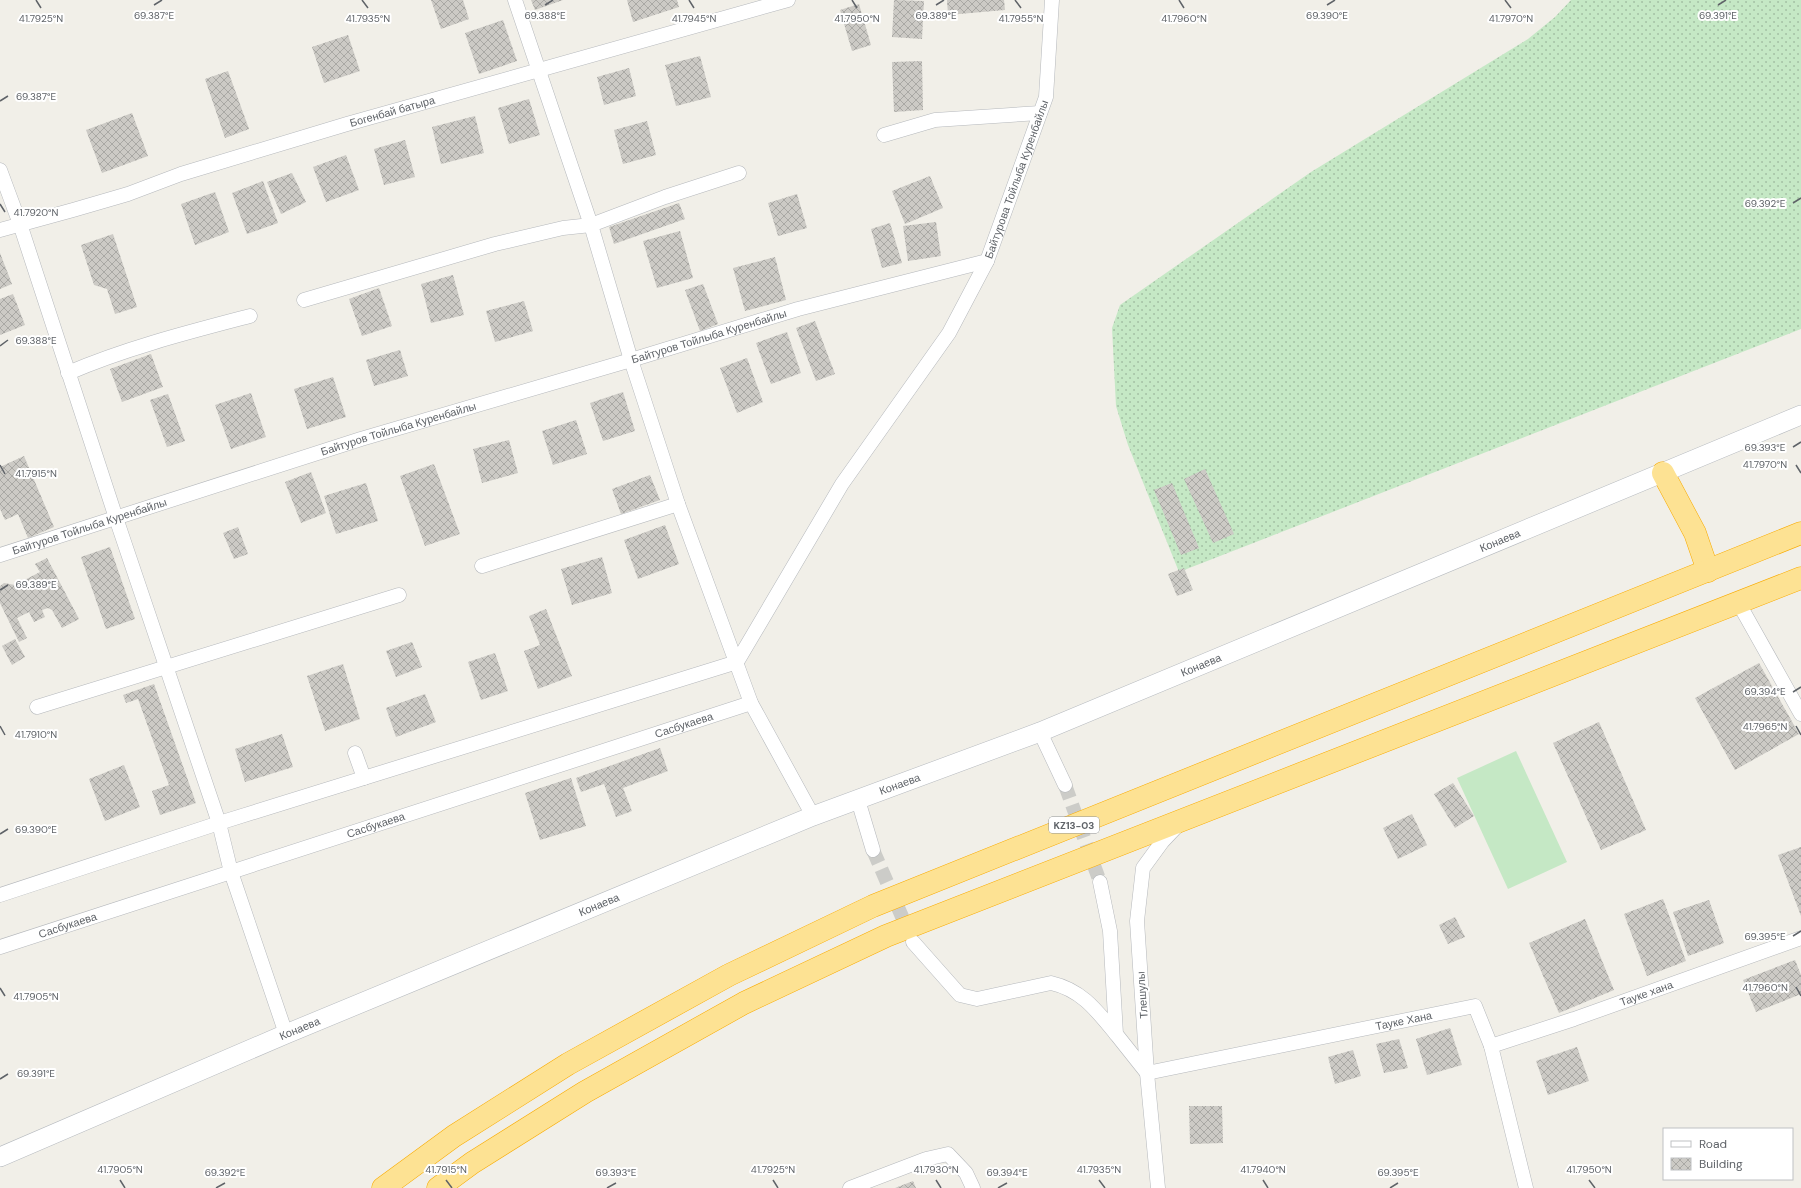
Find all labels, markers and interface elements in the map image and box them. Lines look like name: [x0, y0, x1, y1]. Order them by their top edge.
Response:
text: 69.387°E: [134, 9, 174, 22]
text: 69.388°E: [524, 9, 566, 22]
text: 69.389°E: [915, 9, 957, 22]
text: 69.390°E: [1306, 9, 1348, 22]
text: 69.391°E: [1699, 9, 1737, 22]
text: 41.7925°N: [19, 12, 63, 25]
text: 41.7935°N: [346, 12, 390, 25]
text: 41.7945°N: [672, 12, 716, 25]
text: 41.7950°N: [834, 12, 880, 25]
text: 41.7955°N: [999, 12, 1043, 25]
text: 41.7960°N: [1161, 12, 1207, 25]
text: 41.7970°N: [1489, 12, 1533, 25]
text: 69.387°E: [16, 90, 56, 103]
street label: Богенбай батыра: [348, 92, 437, 130]
street label: Байтурова Тойлыба Куренбайлы: [981, 98, 1051, 260]
text: 69.392°E: [1745, 197, 1786, 210]
text: 41.7920°N: [14, 206, 59, 219]
street label: Байтуров Тойлыба Куренбайлы: [630, 306, 788, 366]
text: 69.388°E: [15, 334, 57, 347]
street label: Байтуров Тойлыба Куренбайлы: [319, 399, 478, 458]
text: 69.393°E: [1745, 441, 1786, 454]
text: 41.7970°N: [1743, 458, 1787, 471]
text: 41.7915°N: [15, 467, 57, 480]
street label: Байтуров Тойлыба Куренбайлы: [10, 495, 169, 558]
street label: Конаева: [1478, 525, 1523, 555]
text: 69.389°E: [15, 578, 57, 591]
street label: Конаева: [1179, 650, 1224, 680]
text: 69.394°E: [1744, 685, 1786, 698]
street label: Сасбукаева: [653, 709, 716, 741]
text: 41.7965°N: [1743, 720, 1787, 733]
text: 41.7910°N: [15, 728, 57, 741]
street label: Конаева: [877, 770, 923, 798]
street label: Сасбукаева: [345, 809, 407, 841]
road number: KZ13-03: [1049, 817, 1099, 833]
text: 69.390°E: [15, 823, 57, 836]
street label: Конаева: [577, 890, 622, 919]
street label: Сасбукаева: [37, 909, 99, 941]
text: 69.395°E: [1744, 930, 1786, 943]
street label: Тлешулы: [1133, 971, 1151, 1019]
street label: Тауке хана: [1618, 977, 1676, 1009]
text: 41.7960°N: [1742, 981, 1788, 994]
text: 41.7905°N: [13, 990, 59, 1003]
street label: Тауке Хана: [1374, 1008, 1434, 1033]
street label: Конаева: [277, 1013, 323, 1043]
text: 69.391°E: [17, 1067, 55, 1080]
legend: [1663, 1128, 1793, 1180]
text: Road: [1699, 1136, 1727, 1152]
text: Building: [1699, 1156, 1743, 1172]
text: 41.7905°N: [97, 1163, 143, 1176]
text: 41.7915°N: [425, 1163, 467, 1176]
text: 41.7925°N: [751, 1163, 795, 1176]
text: 41.7930°N: [913, 1163, 959, 1176]
text: 41.7935°N: [1077, 1163, 1121, 1176]
text: 41.7940°N: [1240, 1163, 1286, 1176]
text: 41.7950°N: [1566, 1163, 1612, 1176]
text: 69.392°E: [205, 1166, 246, 1179]
text: 69.393°E: [596, 1166, 637, 1179]
text: 69.394°E: [986, 1166, 1028, 1179]
text: 69.395°E: [1377, 1166, 1419, 1179]

